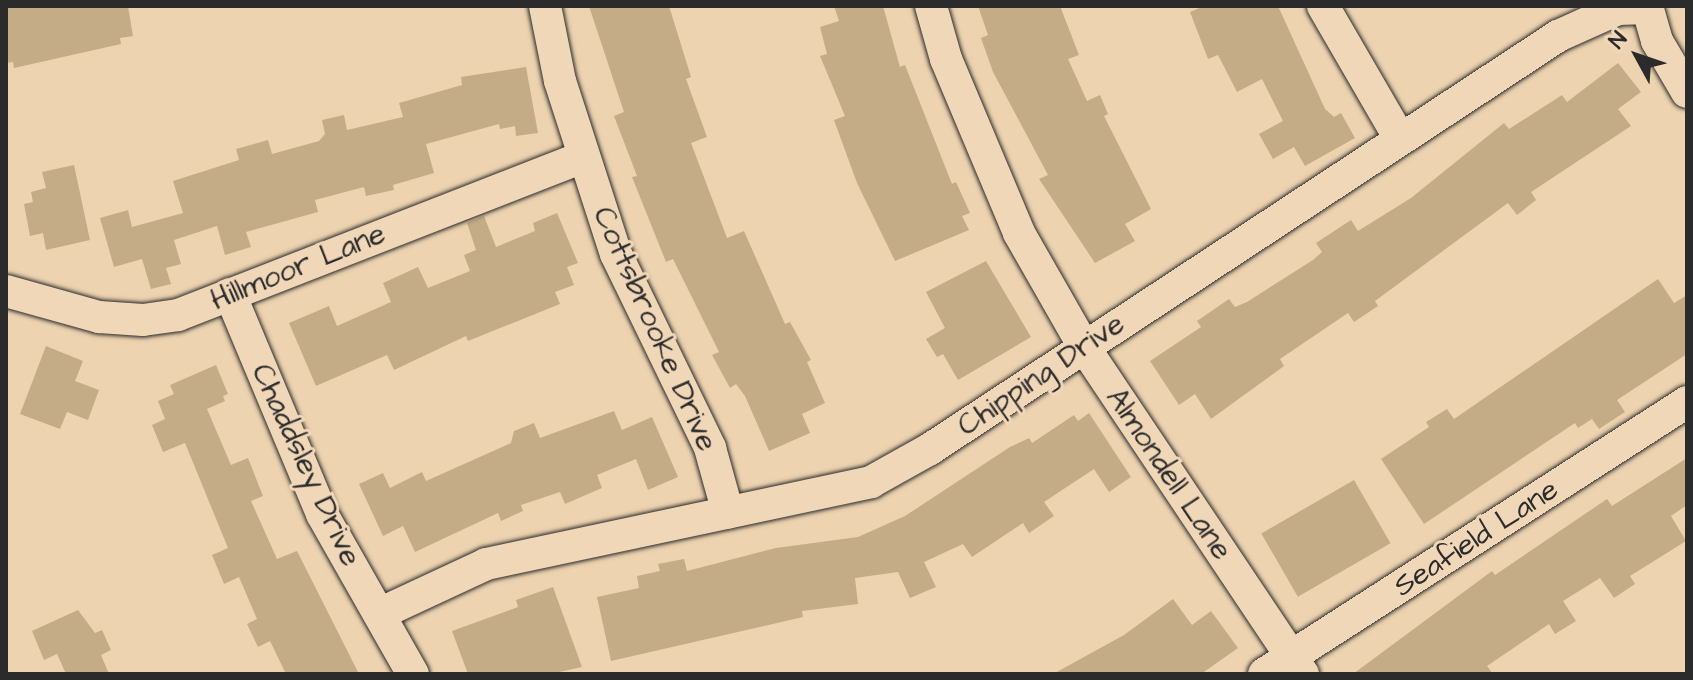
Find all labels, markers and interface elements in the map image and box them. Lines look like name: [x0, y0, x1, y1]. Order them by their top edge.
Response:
north arrow: [1597, 16, 1677, 96]
text: N: [1602, 25, 1635, 56]
street label: Cottsbrooke Drive: [585, 201, 725, 457]
street label: Hillmoor Lane: [205, 216, 391, 318]
street label: Chipping Drive: [951, 306, 1131, 444]
street label: Chaddsley Drive: [243, 358, 369, 572]
street label: Almondell Lane: [1098, 381, 1240, 567]
street label: Seafield Lane: [1387, 472, 1565, 604]

